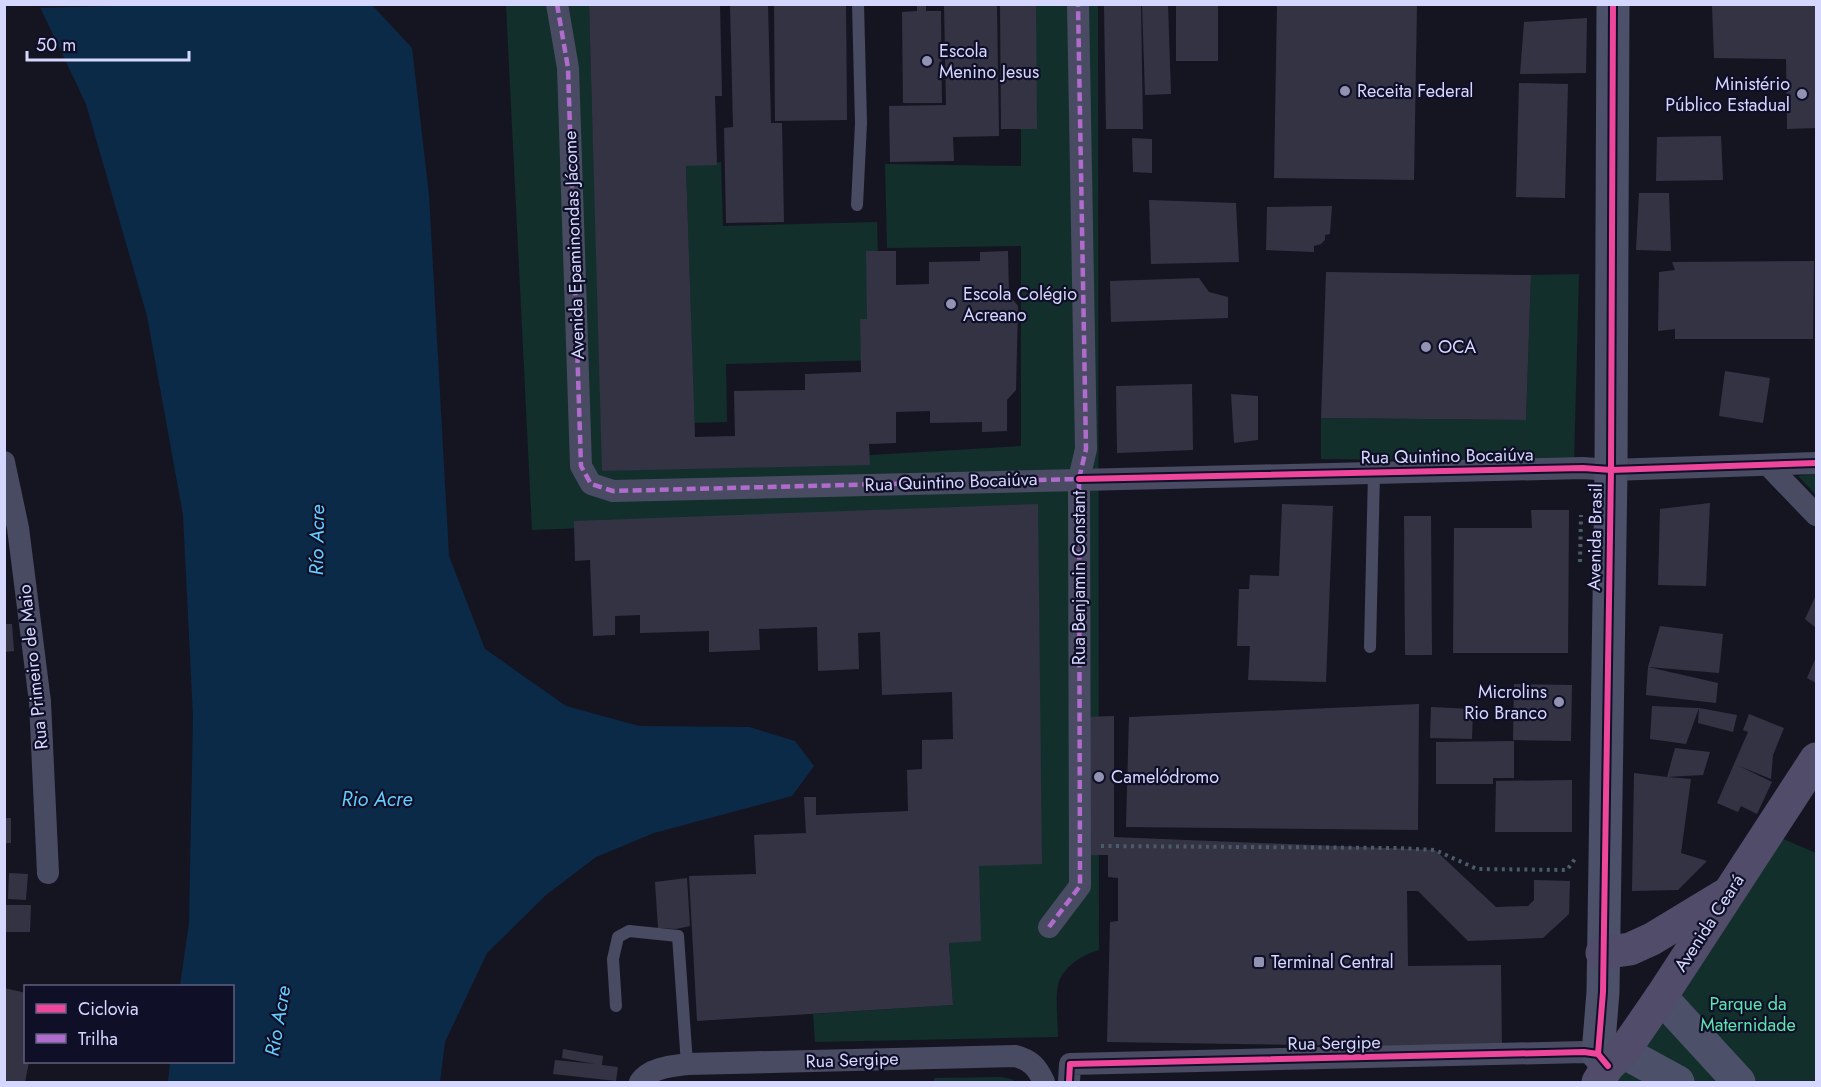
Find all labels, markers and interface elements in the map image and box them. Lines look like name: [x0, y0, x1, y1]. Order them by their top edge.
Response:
scale bar: [27, 24, 189, 62]
text: 50 m: [36, 32, 76, 58]
place label: Escola Menino Jesus: [939, 38, 1039, 85]
marker: Escola Menino Jesus: [920, 54, 934, 68]
place label: Ministério Público Estadual: [1665, 71, 1790, 118]
place label: Receita Federal: [1357, 78, 1474, 104]
marker: Receita Federal: [1338, 84, 1352, 98]
marker: Ministério Público Estadual: [1795, 87, 1809, 101]
street label: Avenida Epaminondas Jácome: [557, 130, 591, 360]
place label: Escola Colégio Acreano: [963, 281, 1077, 328]
marker: Escola Colégio Acreano: [944, 297, 958, 311]
place label: OCA: [1438, 334, 1476, 360]
marker: OCA: [1419, 340, 1433, 354]
street label: Rua Quintino Bocaiúva: [1360, 441, 1534, 471]
street label: Rua Quintino Bocaiúva: [864, 466, 1038, 498]
street label: Avenida Brasil: [1581, 483, 1609, 591]
street label: Rua Benjamin Constant: [1066, 490, 1092, 665]
water label: Río Acre: [302, 504, 332, 576]
street label: Rua Primeiro de Maio: [11, 583, 55, 751]
place label: Microlins Rio Branco: [1464, 679, 1547, 726]
marker: Microlins Rio Branco: [1552, 695, 1566, 709]
place label: Camelódromo: [1111, 764, 1219, 790]
marker: Camelódromo: [1092, 770, 1106, 784]
water label: Rio Acre: [342, 785, 412, 814]
street label: Avenida Ceará: [1668, 869, 1750, 977]
place label: Terminal Central: [1271, 949, 1394, 975]
marker: Terminal Central: [1252, 955, 1266, 969]
water label: Río Acre: [258, 984, 298, 1058]
legend: [24, 985, 234, 1063]
park label: Parque da Maternidade: [1700, 991, 1796, 1038]
text: Ciclovia: [78, 996, 139, 1022]
text: Trilha: [78, 1026, 118, 1052]
street label: Rua Sergipe: [1287, 1029, 1381, 1057]
street label: Rua Sergipe: [805, 1045, 899, 1075]

